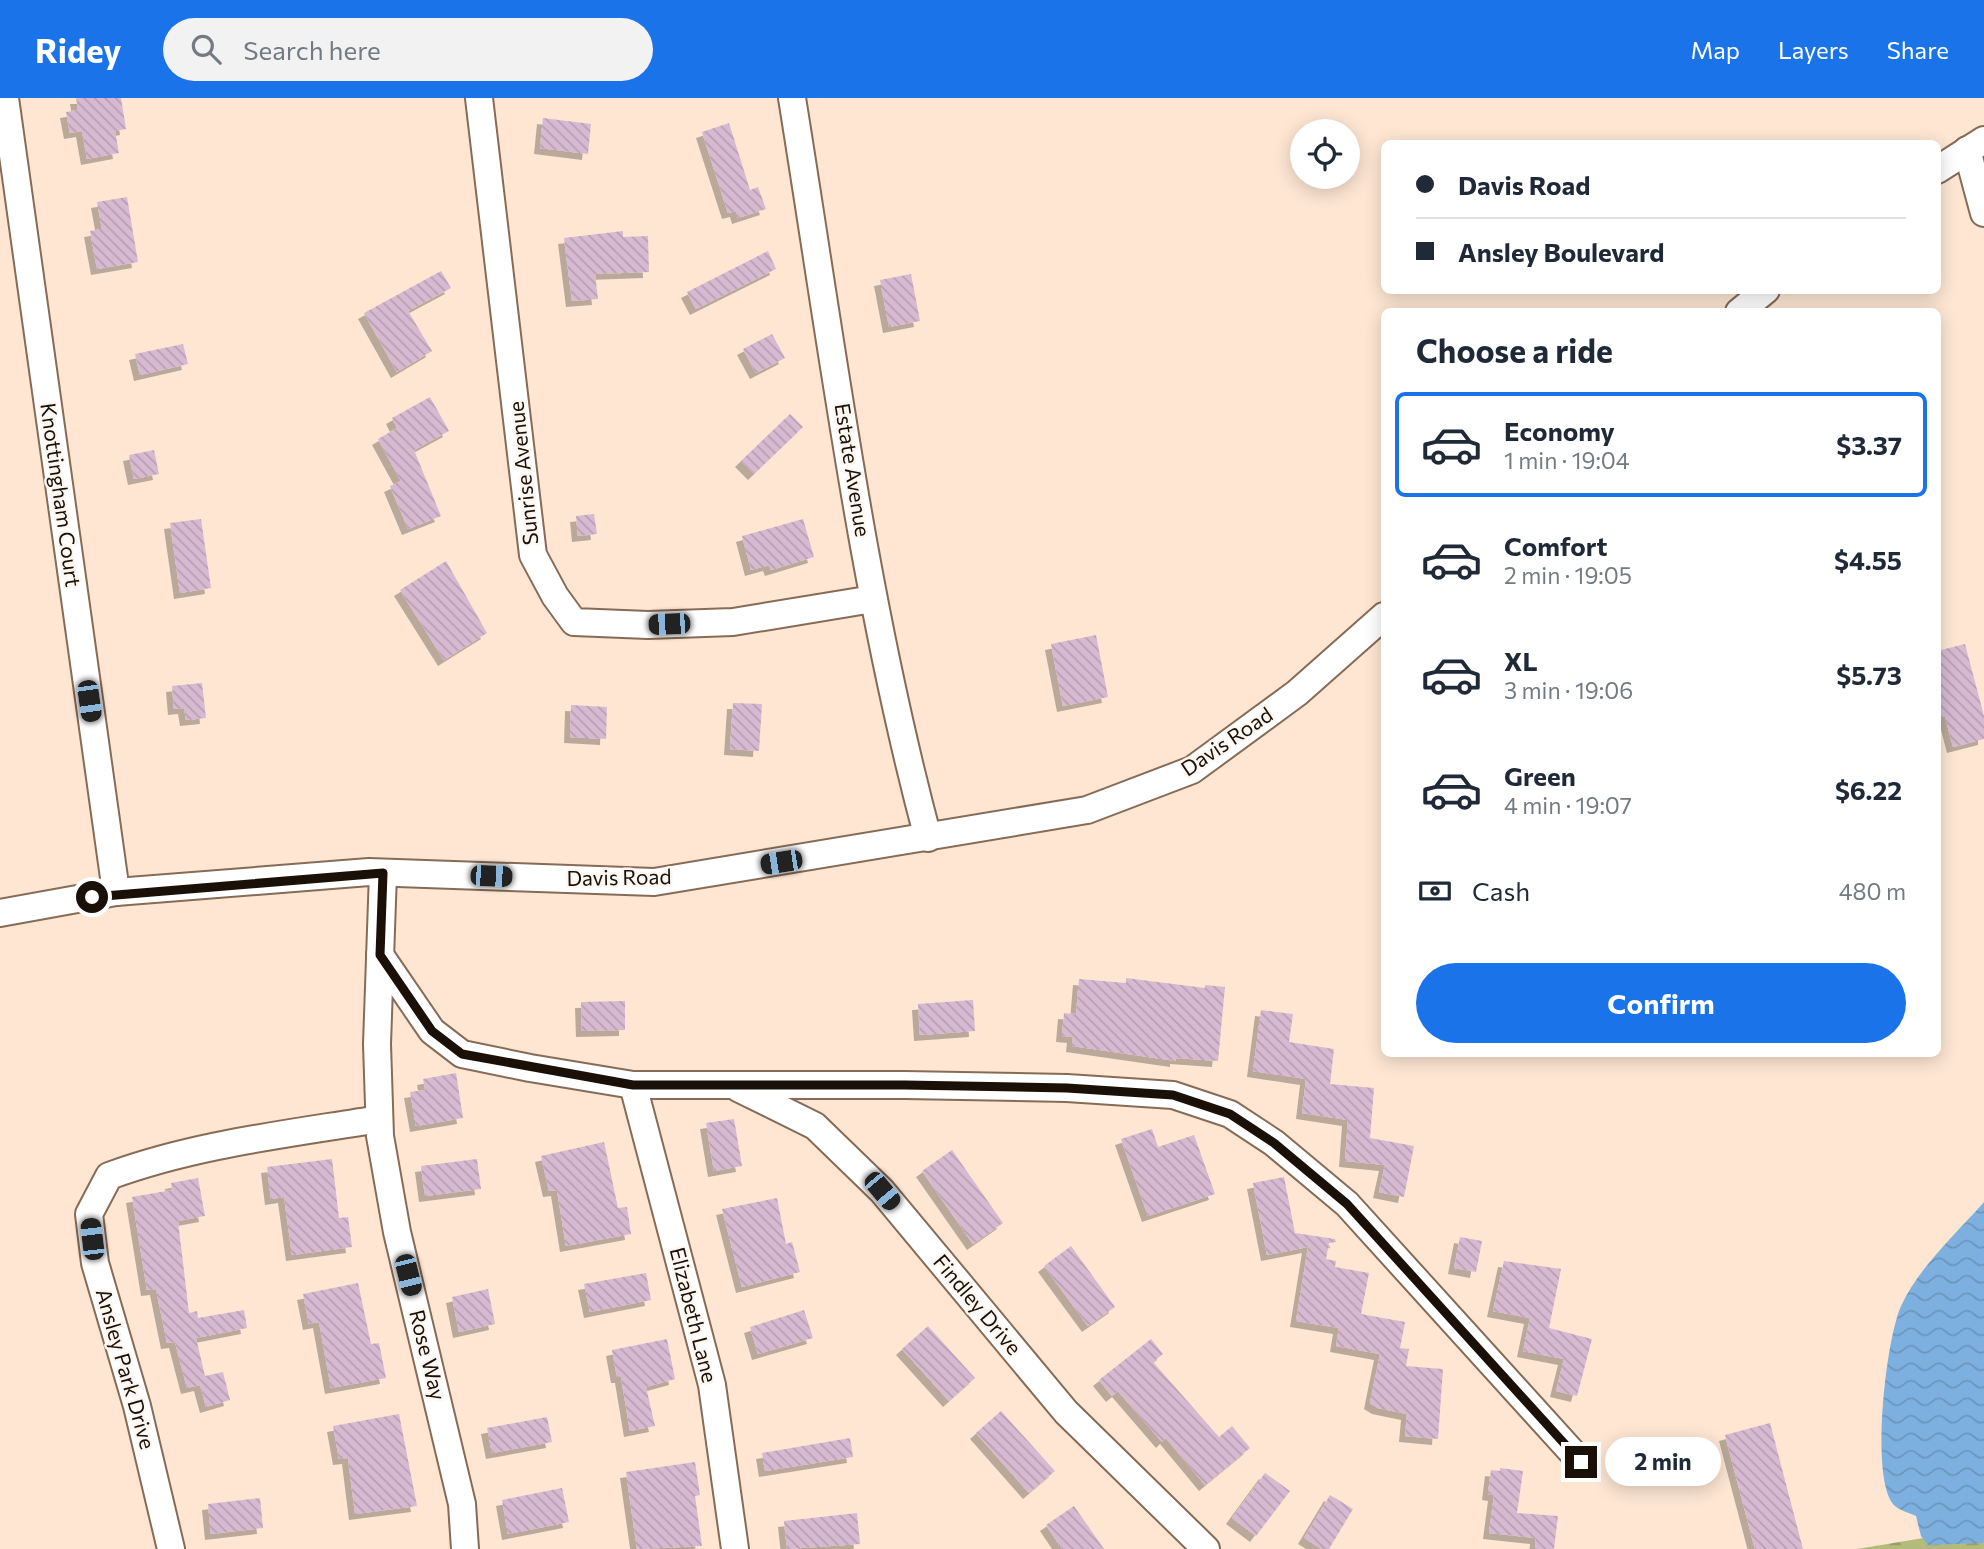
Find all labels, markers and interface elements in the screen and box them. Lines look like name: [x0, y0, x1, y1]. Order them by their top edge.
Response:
search box: [163, 18, 653, 81]
text: Ridey: [35, 29, 121, 70]
icon: search: [187, 30, 225, 68]
text: Search here: [243, 34, 381, 65]
text: Map: [1691, 35, 1740, 64]
text: Layers: [1778, 35, 1849, 64]
text: Share: [1887, 35, 1949, 64]
map controls: [1290, 119, 1360, 189]
button: locate: [1290, 119, 1360, 189]
text: Davis Road: [1458, 169, 1590, 200]
text: Ansley Boulevard: [1458, 236, 1665, 267]
text: Choose a ride: [1416, 330, 1613, 370]
street label: Sunrise Avenue: [503, 400, 542, 546]
street label: Knottingham Court: [36, 401, 87, 588]
street label: Estate Avenue: [831, 401, 876, 538]
icon: car: [1420, 413, 1483, 476]
text: Economy: [1504, 415, 1615, 446]
text: $3.37: [1836, 429, 1902, 460]
text: 1 min · 19:04: [1504, 446, 1630, 474]
icon: car: [1420, 528, 1483, 591]
text: Comfort: [1504, 530, 1607, 561]
text: $4.55: [1834, 544, 1902, 575]
text: 2 min · 19:05: [1504, 561, 1632, 589]
car: [648, 613, 691, 635]
icon: car: [1420, 643, 1483, 706]
text: XL: [1504, 645, 1538, 676]
text: $5.73: [1836, 659, 1902, 690]
text: 3 min · 19:06: [1504, 676, 1633, 704]
car: [76, 679, 103, 723]
street label: Davis Road: [1176, 701, 1277, 780]
icon: car: [1420, 758, 1483, 821]
text: Green: [1504, 760, 1576, 791]
text: $6.22: [1835, 774, 1902, 805]
text: 4 min · 19:07: [1504, 791, 1632, 819]
car: [759, 848, 804, 876]
street label: Davis Road: [566, 863, 672, 890]
car: [470, 865, 513, 887]
icon: cash: [1416, 872, 1454, 910]
text: Cash: [1472, 875, 1530, 906]
text: 480 m: [1839, 877, 1906, 905]
route start: [76, 881, 108, 913]
button: Confirm: [1416, 963, 1906, 1043]
car: [861, 1168, 904, 1214]
car: [80, 1217, 105, 1261]
street label: Elizabeth Lane: [666, 1244, 723, 1385]
street label: Findley Drive: [929, 1249, 1027, 1359]
car: [393, 1252, 424, 1298]
street label: Ansley Park Drive: [92, 1285, 161, 1452]
street label: Rose Way: [405, 1307, 452, 1403]
callout: 2 min: [1606, 1438, 1721, 1486]
route end: [1565, 1446, 1597, 1478]
text: 2 min: [1634, 1447, 1692, 1475]

